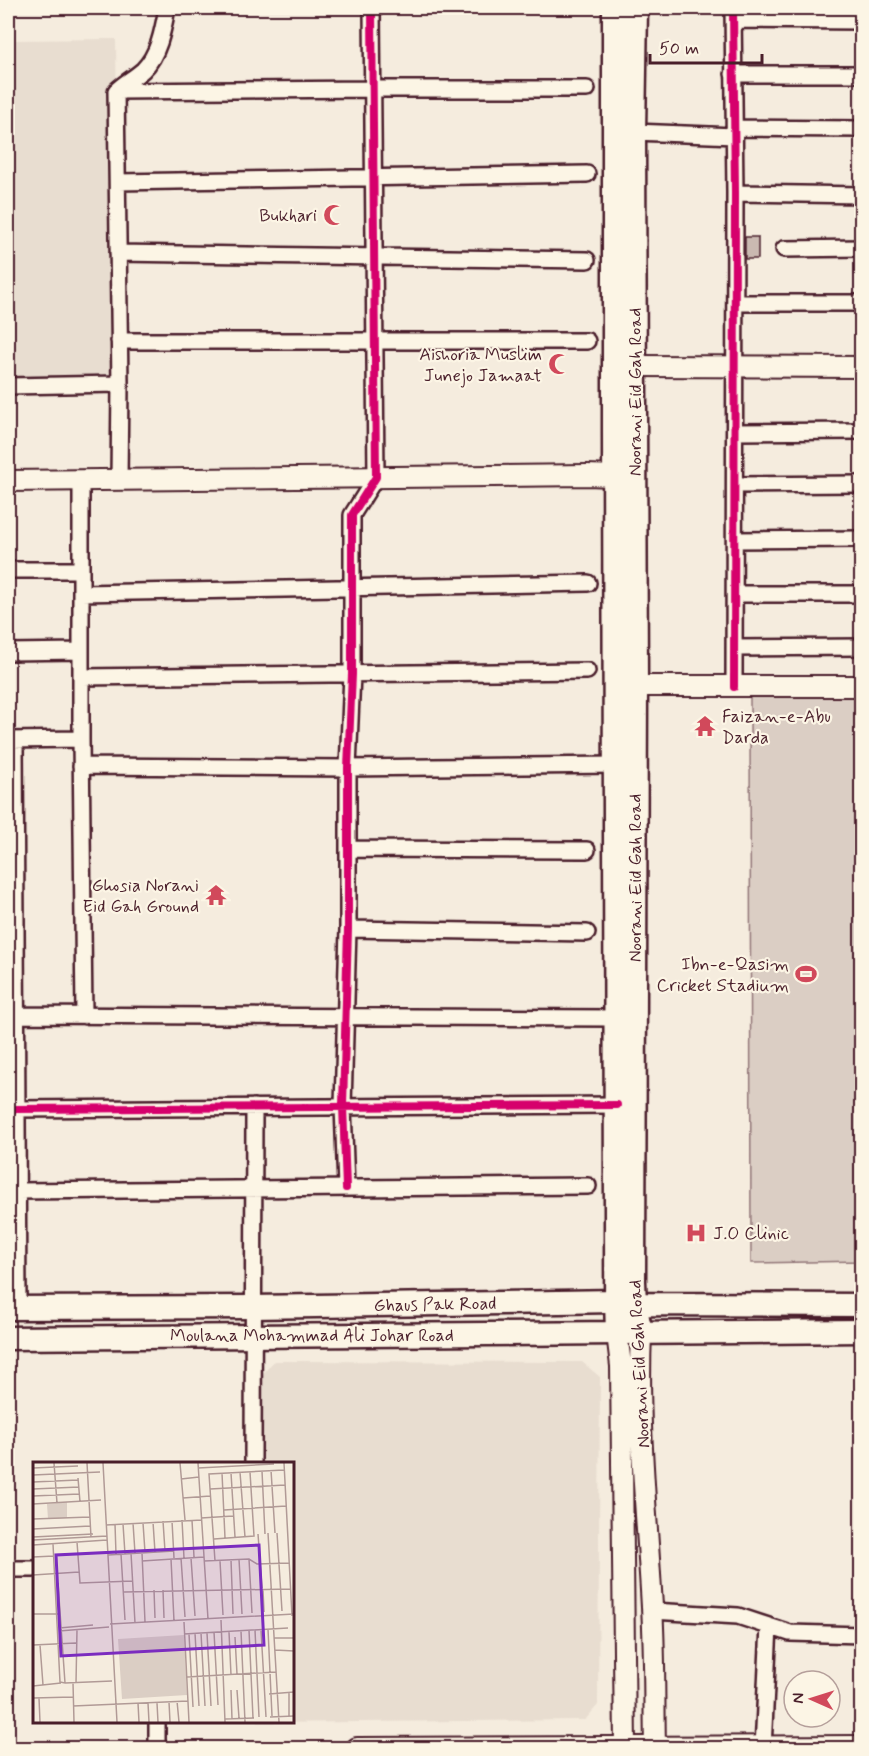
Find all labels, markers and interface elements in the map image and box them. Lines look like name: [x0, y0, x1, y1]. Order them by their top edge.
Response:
scale bar: [650, 27, 762, 65]
text: 50 m: [659, 37, 699, 61]
mosque icon: Bukhari: [322, 203, 346, 227]
place label: Bukhari: [259, 204, 317, 228]
street label: Noorani Eid Gah Road: [624, 308, 648, 476]
place label: Aishoria Muslim Junejo Jamaat: [419, 343, 542, 388]
mosque icon: Aishoria Muslim Junejo Jamaat: [547, 352, 571, 376]
place label: Faizan-e-Abu Darda: [722, 705, 831, 750]
temple icon: Faizan-e-Abu Darda: [693, 714, 717, 738]
street label: Noorani Eid Gah Road: [624, 794, 648, 962]
place label: Ghosia Norani Eid Gah Ground: [83, 874, 199, 919]
temple icon: Ghosia Norani Eid Gah Ground: [204, 883, 228, 907]
place label: Ibn-e-Qasim Cricket Stadium: [656, 953, 789, 998]
sports icon: Ibn-e-Qasim Cricket Stadium: [794, 962, 818, 986]
hospital icon: J.O Clinic: [684, 1221, 708, 1245]
place label: J.O Clinic: [713, 1222, 789, 1246]
street label: Noorani Eid Gah Road: [624, 1279, 656, 1449]
street label: Ghaus Pak Road: [373, 1292, 497, 1318]
street label: Moulana Mohammad Ali Johar Road: [170, 1324, 454, 1348]
inset map: [33, 1462, 294, 1723]
north arrow: [782, 1669, 842, 1729]
text: N: [788, 1692, 809, 1704]

